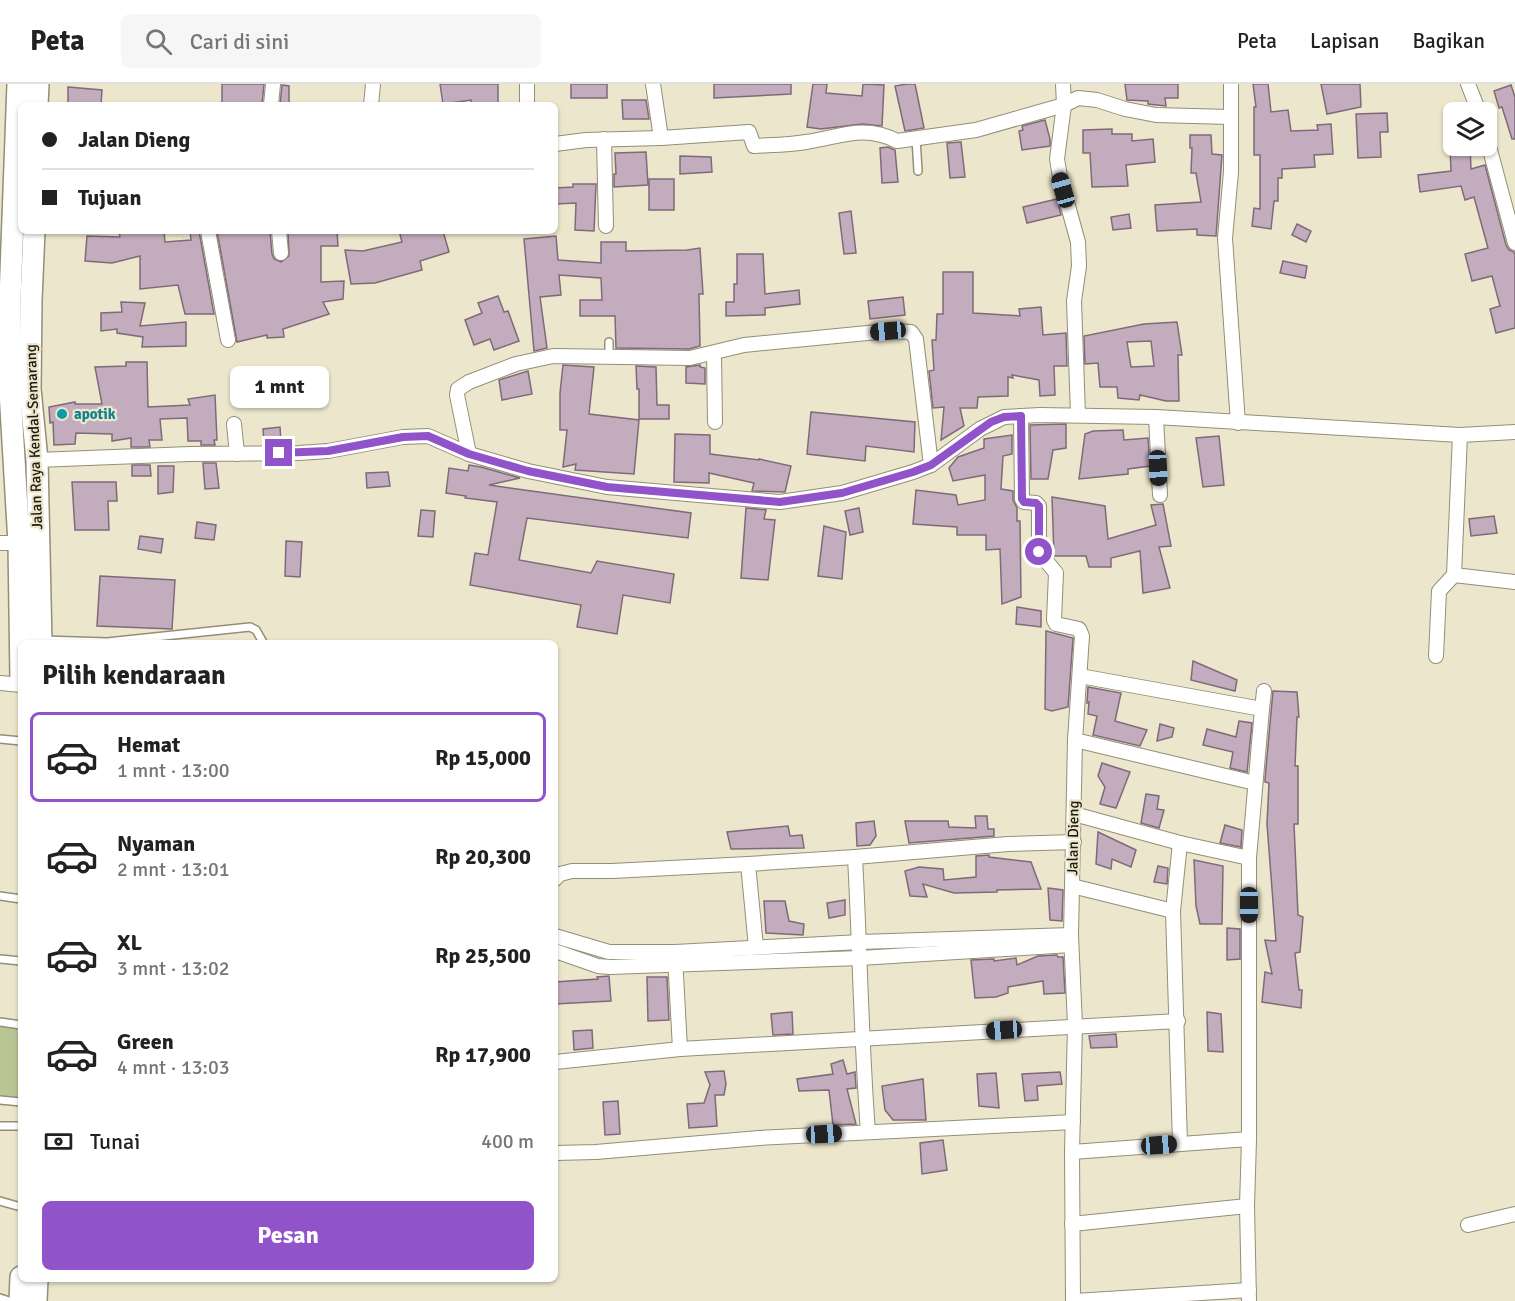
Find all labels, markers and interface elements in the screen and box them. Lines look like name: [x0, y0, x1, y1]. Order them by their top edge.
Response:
search box: [121, 14, 541, 68]
text: Peta: [30, 24, 85, 58]
icon: search: [142, 25, 175, 58]
text: Cari di sini: [190, 28, 289, 55]
text: Peta: [1237, 28, 1277, 54]
text: Lapisan: [1310, 28, 1379, 54]
text: Bagikan: [1412, 28, 1485, 54]
map controls: [1443, 102, 1497, 156]
button: layers: [1443, 102, 1497, 156]
text: Jalan Dieng: [78, 126, 190, 153]
car: [1049, 170, 1077, 210]
text: Tujuan: [78, 184, 141, 211]
car: [869, 320, 907, 342]
street label: Jalan Raya Kendal-Semarang: [22, 344, 46, 530]
callout: 1 mnt: [230, 366, 328, 408]
text: 1 mnt: [255, 374, 304, 399]
place label: apotik: [74, 405, 116, 423]
marker: apotik: [55, 407, 69, 421]
route end: [265, 439, 292, 466]
car: [1148, 450, 1168, 486]
route start: [1025, 538, 1052, 565]
text: Pilih kendaraan: [42, 659, 226, 692]
icon: car: [45, 730, 99, 784]
text: Hemat: [117, 731, 180, 758]
text: Rp 15,000: [435, 744, 531, 771]
text: 1 mnt · 13:00: [117, 758, 230, 783]
street label: Jalan Dieng: [1063, 800, 1083, 876]
icon: car: [45, 829, 99, 883]
text: Nyaman: [117, 830, 195, 857]
text: Rp 20,300: [435, 843, 531, 870]
text: 2 mnt · 13:01: [117, 857, 230, 882]
car: [1240, 887, 1258, 923]
icon: car: [45, 928, 99, 982]
text: XL: [117, 929, 142, 956]
text: Rp 25,500: [435, 942, 531, 969]
text: 3 mnt · 13:02: [117, 956, 230, 981]
car: [985, 1020, 1023, 1040]
icon: car: [45, 1027, 99, 1081]
text: Green: [117, 1028, 174, 1055]
text: Rp 17,900: [435, 1041, 531, 1068]
text: 4 mnt · 13:03: [117, 1055, 230, 1080]
car: [806, 1124, 842, 1144]
icon: cash: [42, 1125, 75, 1158]
text: Tunai: [90, 1128, 140, 1155]
text: 400 m: [481, 1129, 534, 1154]
car: [1140, 1135, 1178, 1155]
button: Pesan: [42, 1201, 534, 1270]

